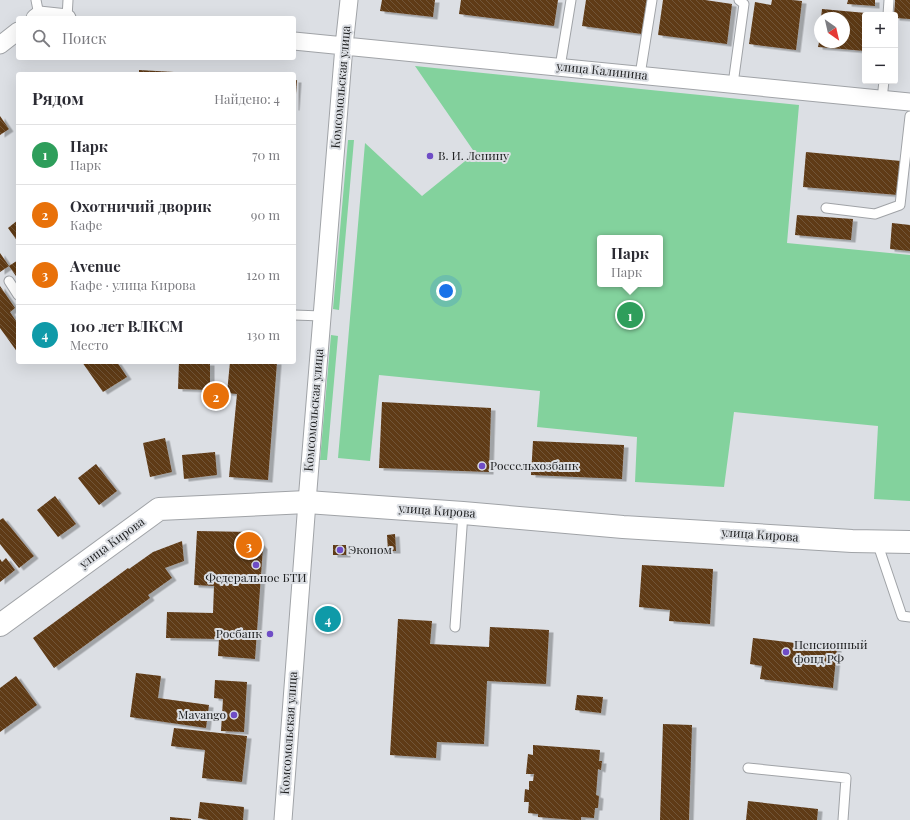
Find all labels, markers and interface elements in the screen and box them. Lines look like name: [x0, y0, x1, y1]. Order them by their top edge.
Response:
north arrow: [814, 12, 850, 48]
map controls: [862, 12, 898, 84]
button: +: [862, 12, 898, 48]
search box: [16, 16, 296, 60]
street label: Комсомольская улица: [327, 25, 353, 149]
icon: search: [30, 27, 52, 49]
text: Поиск: [62, 28, 107, 48]
button: −: [862, 48, 898, 84]
street label: улица Калинина: [555, 57, 649, 83]
text: Рядом: [32, 87, 84, 109]
text: Найдено: 4: [214, 90, 280, 107]
text: Парк: [70, 136, 108, 156]
text: 1: [43, 146, 47, 163]
text: 70 m: [252, 146, 280, 163]
place label: В. И. Ленину: [438, 147, 509, 163]
marker: В. И. Ленину: [425, 151, 435, 161]
text: Парк: [70, 156, 101, 173]
text: Охотничий дворик: [70, 196, 211, 216]
text: 2: [42, 206, 48, 223]
text: 90 m: [251, 206, 280, 223]
text: Кафе: [70, 216, 102, 233]
popup: [597, 235, 663, 287]
text: Парк: [611, 243, 649, 263]
text: Avenue: [70, 256, 121, 276]
text: Парк: [611, 263, 642, 280]
text: 3: [42, 266, 48, 283]
text: 120 m: [246, 266, 280, 283]
text: Кафе · улица Кирова: [70, 276, 196, 293]
your location: [436, 281, 456, 301]
pin: 1: [617, 300, 643, 330]
text: 100 лет ВЛКСМ: [70, 316, 183, 336]
text: 4: [42, 326, 48, 343]
text: 130 m: [247, 326, 280, 343]
text: Место: [70, 336, 108, 353]
street label: Комсомольская улица: [300, 348, 326, 472]
pin: 2: [203, 381, 229, 411]
place label: Россельхозбанк: [490, 457, 579, 473]
marker: Россельхозбанк: [477, 461, 487, 471]
street label: улица Кирова: [397, 499, 476, 521]
street label: улица Кирова: [75, 513, 147, 572]
street label: улица Кирова: [720, 523, 799, 545]
pin: 3: [236, 530, 262, 560]
place label: Эконом: [348, 541, 392, 557]
marker: Эконом: [335, 545, 345, 555]
marker: Федеральное БТИ: [251, 560, 261, 570]
place label: Федеральное БТИ: [205, 569, 307, 585]
pin: 4: [315, 604, 341, 634]
place label: Росбанк: [216, 625, 262, 641]
marker: Росбанк: [265, 629, 275, 639]
place label: Пенсионный фонд РФ: [794, 636, 868, 666]
marker: Пенсионный фонд РФ: [781, 647, 791, 657]
street label: Комсомольская улица: [276, 671, 300, 795]
place label: Mavango: [178, 706, 226, 722]
marker: Mavango: [229, 710, 239, 720]

